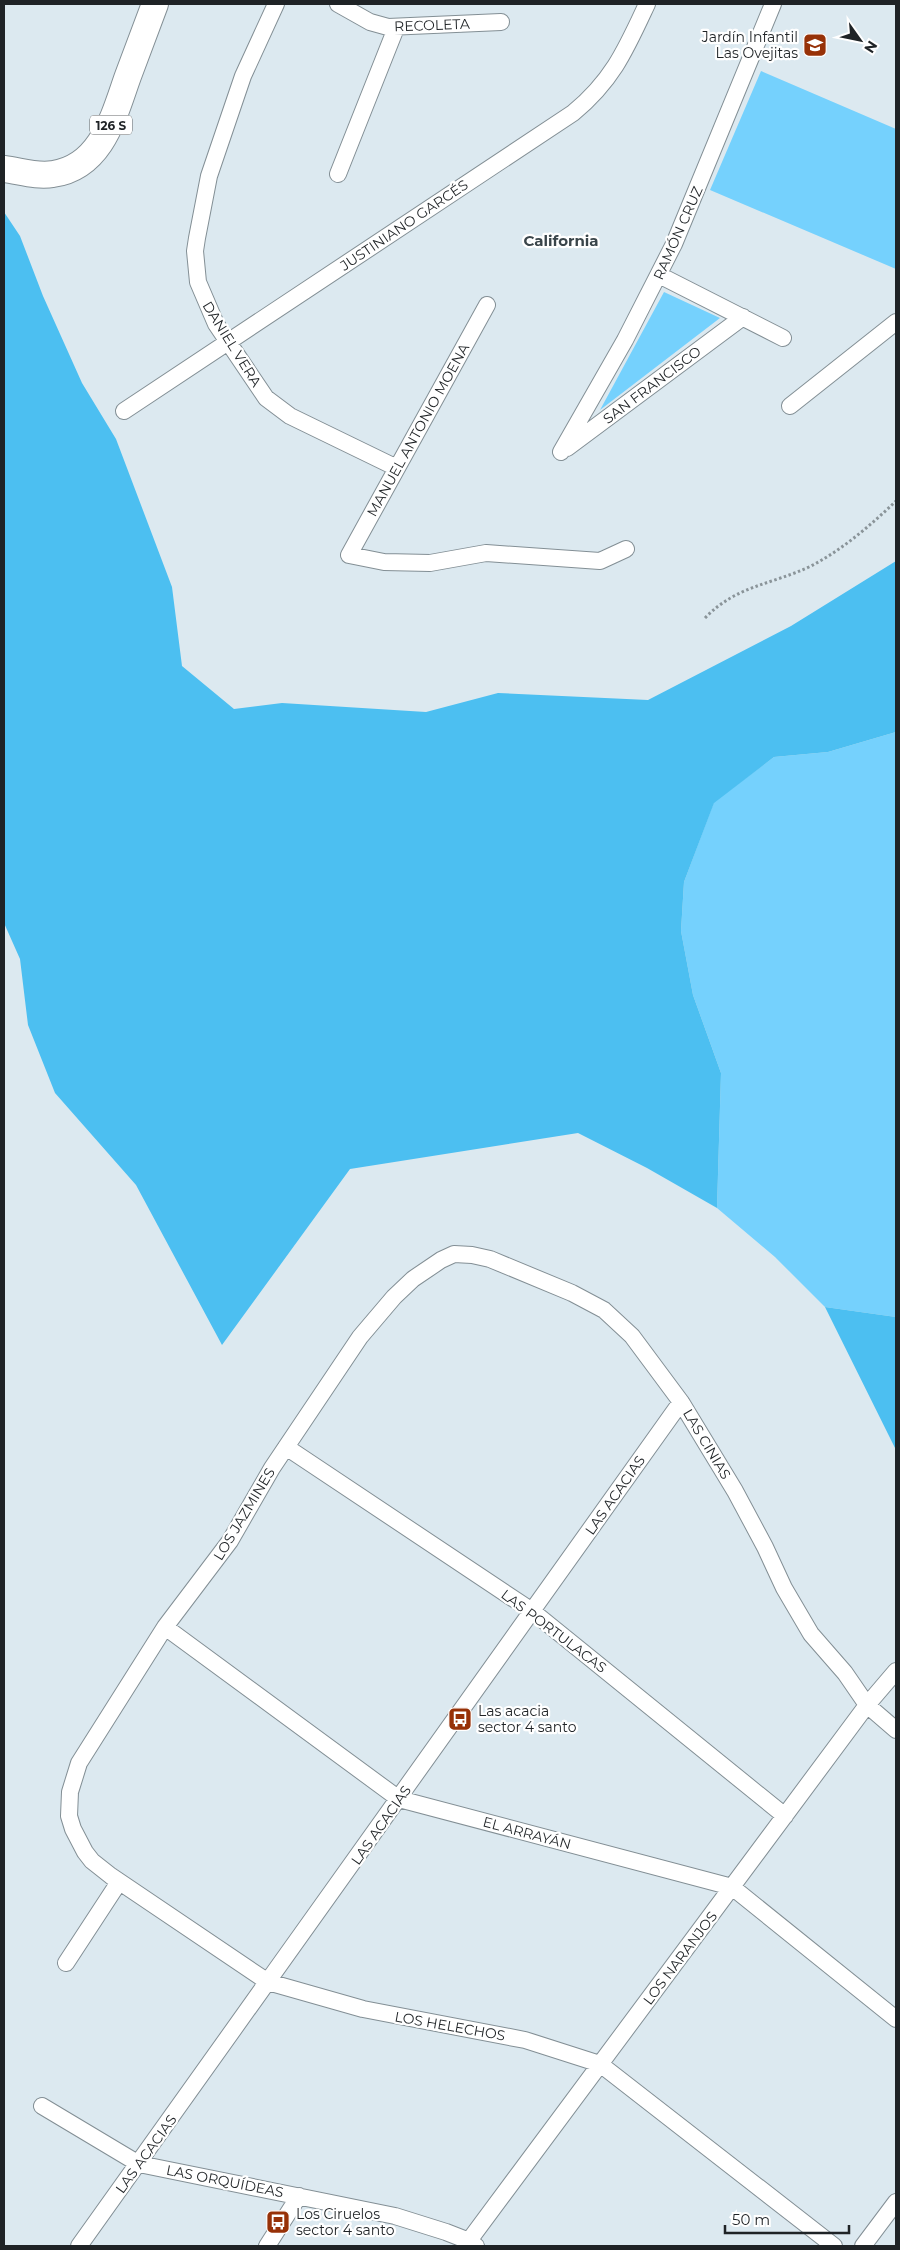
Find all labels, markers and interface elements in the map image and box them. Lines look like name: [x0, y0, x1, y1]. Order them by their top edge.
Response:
street label: RECOLETA: [394, 15, 471, 35]
north arrow: [835, 15, 885, 65]
place label: Jardín Infantil Las Ovejitas: [701, 28, 798, 62]
school or university icon: Jardín Infantil Las Ovejitas: [802, 32, 828, 58]
text: N: [860, 37, 882, 57]
road number: 126 S: [90, 116, 132, 134]
street label: JUSTINIANO GARCÉS: [336, 176, 471, 275]
street label: RAMÓN CRUZ: [649, 183, 707, 283]
district label: California: [523, 231, 599, 250]
street label: DANIEL VERA: [199, 298, 266, 391]
street label: MANUEL ANTONIO MOENA: [363, 339, 474, 520]
street label: SAN FRANCISCO: [599, 342, 705, 428]
street label: LAS CINIAS: [679, 1406, 735, 1482]
street label: LAS ACACIAS: [581, 1452, 649, 1538]
street label: LOS JAZMINES: [209, 1464, 279, 1564]
street label: LAS PORTULACAS: [498, 1585, 610, 1677]
place label: Las acacia sector 4 santo: [478, 1702, 577, 1736]
bus stop icon: Las acacia sector 4 santo: [447, 1706, 473, 1732]
street label: LAS ACACIAS: [347, 1782, 415, 1868]
street label: EL ARRAYÁN: [481, 1813, 573, 1853]
street label: LOS NARANJOS: [639, 1908, 721, 2008]
street label: LOS HELECHOS: [393, 2007, 507, 2045]
street label: LAS ACACIAS: [111, 2111, 181, 2197]
street label: LAS ORQUÍDEAS: [165, 2161, 285, 2201]
scale bar: [725, 2202, 849, 2234]
place label: Los Ciruelos sector 4 santo: [296, 2205, 395, 2239]
bus stop icon: Los Ciruelos sector 4 santo: [265, 2209, 291, 2235]
text: 50 m: [732, 2210, 770, 2229]

